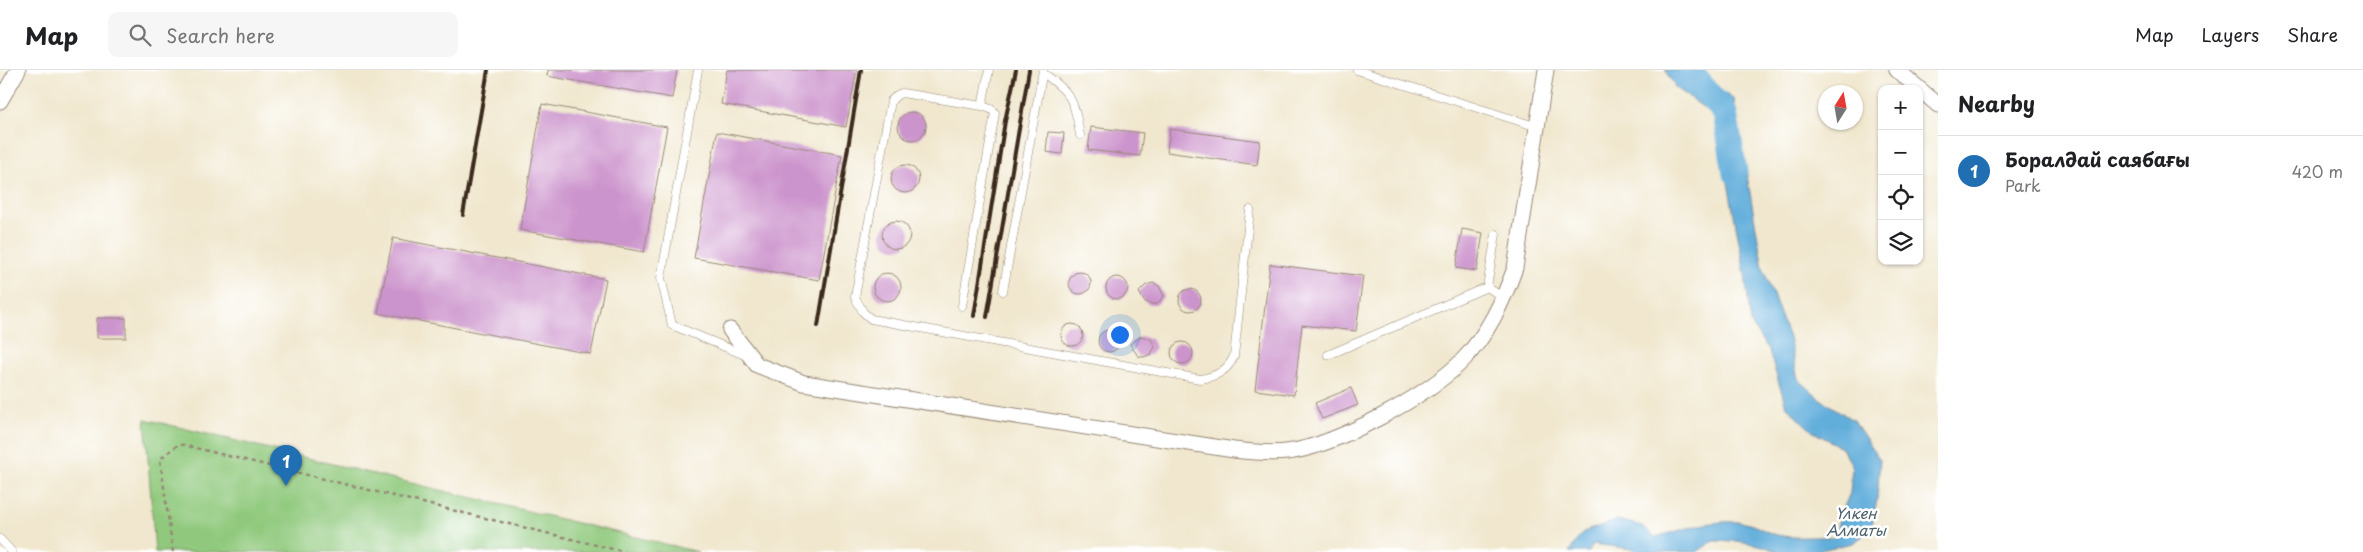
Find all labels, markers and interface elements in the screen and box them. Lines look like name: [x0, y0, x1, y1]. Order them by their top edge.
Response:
search box: [108, 12, 458, 57]
text: Map: [25, 17, 78, 53]
icon: search: [126, 21, 154, 49]
text: Search here: [166, 21, 275, 49]
text: Map: [2135, 21, 2174, 48]
text: Layers: [2202, 21, 2259, 48]
text: Share: [2287, 21, 2338, 48]
north arrow: [1818, 85, 1863, 130]
map controls: [1878, 85, 1923, 265]
button: +: [1878, 85, 1923, 130]
text: Nearby: [1958, 87, 2035, 119]
button: −: [1878, 130, 1923, 175]
text: Боралдай саябағы: [2005, 145, 2190, 173]
text: 1: [1970, 159, 1978, 183]
text: 420 m: [2292, 159, 2343, 183]
text: Park: [2005, 173, 2041, 197]
button: locate: [1878, 175, 1923, 220]
button: layers: [1878, 220, 1923, 265]
your location: [1107, 322, 1133, 348]
pin: 1: [270, 445, 302, 486]
water label: Үлкен Алматы: [1826, 501, 1887, 541]

